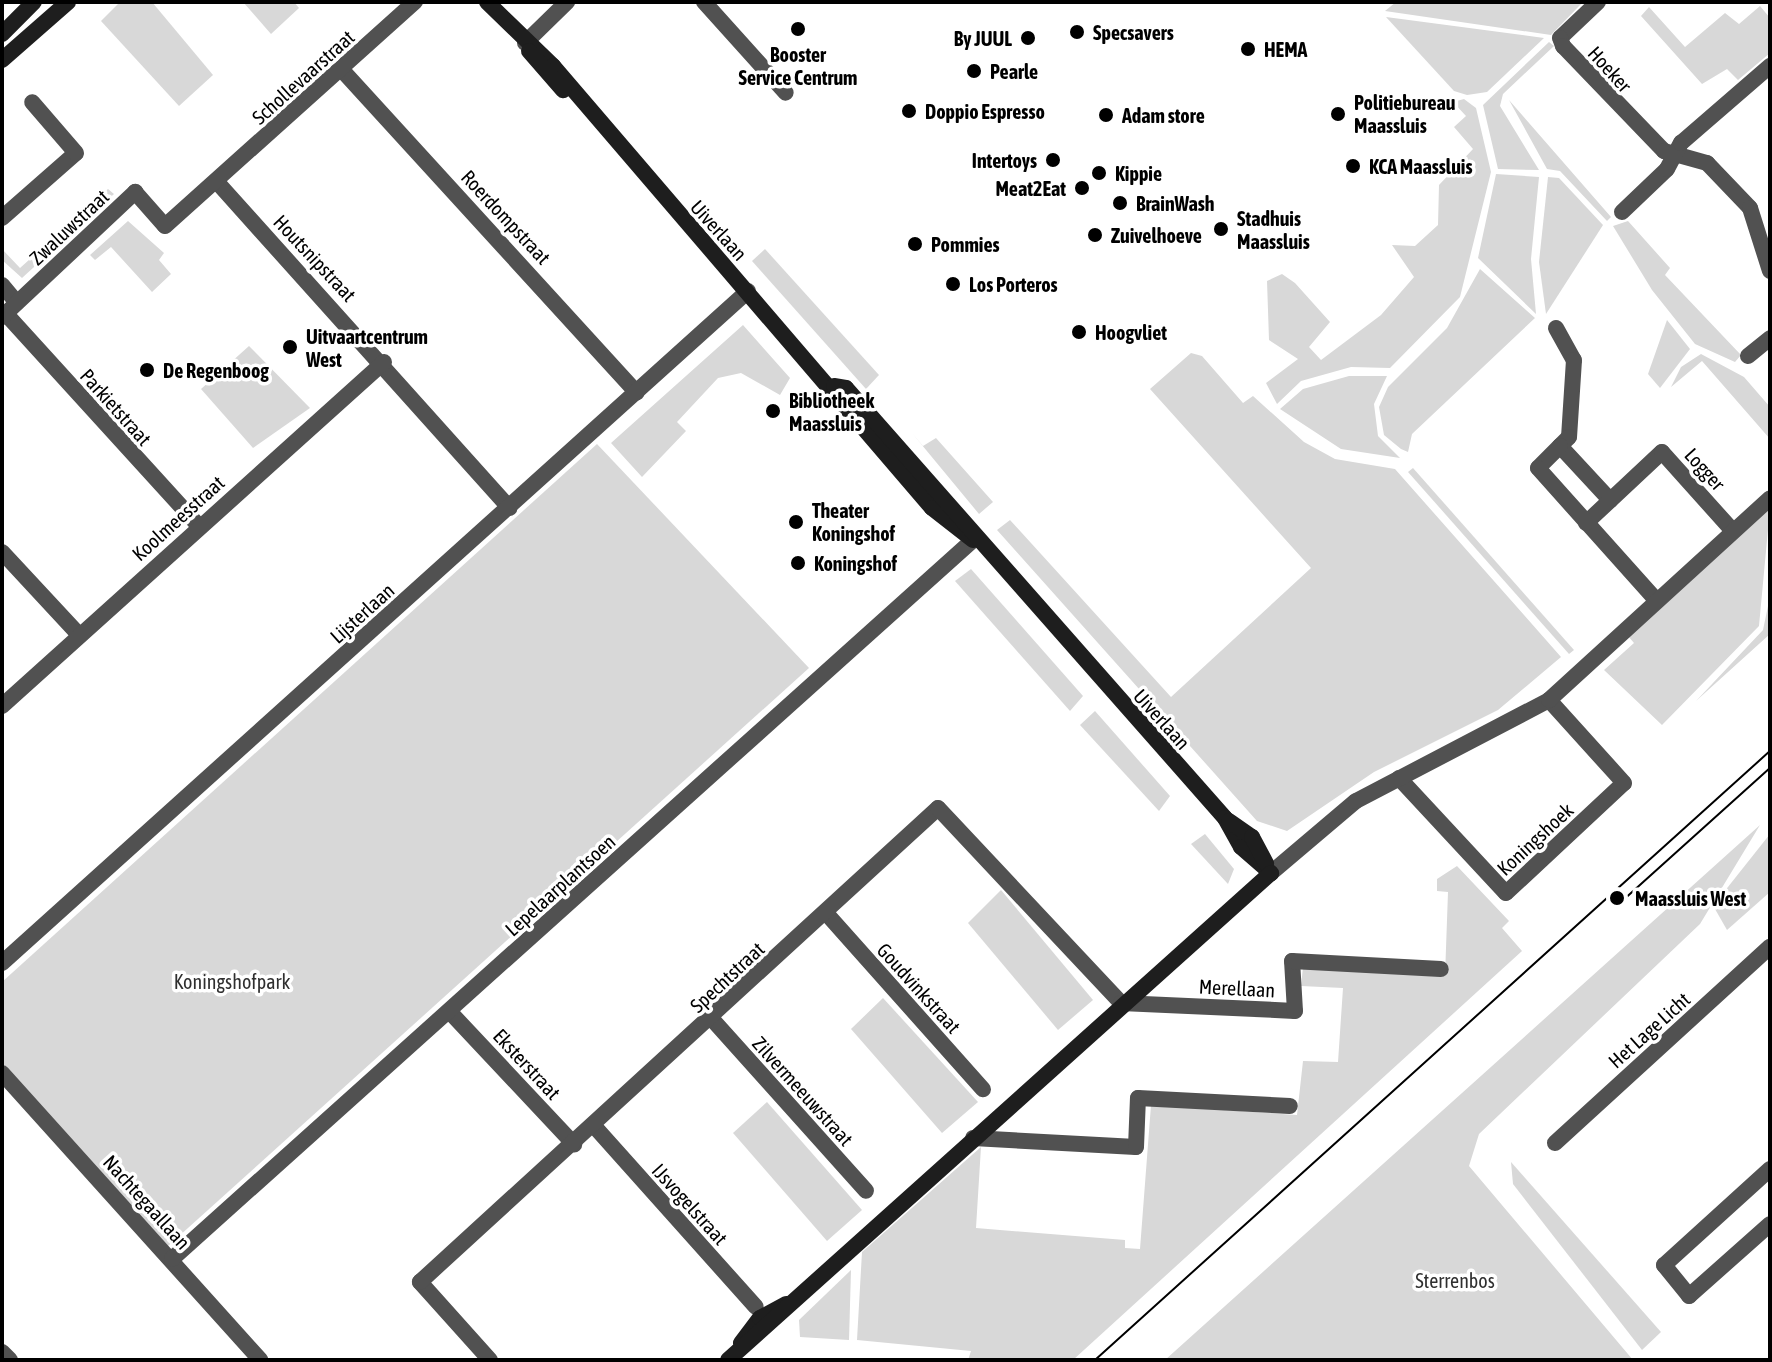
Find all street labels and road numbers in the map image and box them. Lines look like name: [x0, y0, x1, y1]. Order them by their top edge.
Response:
street label: Schollevaarstraat: [247, 25, 359, 129]
street label: Hoeker: [1583, 41, 1637, 97]
street label: Roerdompstraat: [456, 165, 556, 269]
street label: Zwaluwstraat: [24, 184, 114, 270]
street label: Uiverlaan: [686, 195, 752, 265]
street label: Houtsnipstraat: [269, 210, 361, 306]
street label: Parkietstraat: [75, 364, 157, 450]
street label: Logger: [1680, 443, 1730, 495]
street label: Koolmeesstraat: [127, 470, 229, 566]
street label: Lijsterlaan: [325, 578, 399, 648]
street label: Uiverlaan: [1129, 684, 1195, 754]
street label: Koningshoek: [1492, 798, 1578, 880]
street label: Lepelaarplantsoen: [500, 829, 620, 941]
street label: Spechtstraat: [685, 937, 769, 1017]
street label: Goudvinkstraat: [872, 938, 966, 1038]
street label: Merellaan: [1198, 974, 1276, 1002]
street label: Het Lage Licht: [1603, 987, 1695, 1073]
street label: Eksterstraat: [488, 1024, 566, 1104]
street label: Zilvermeeuwstraat: [748, 1032, 858, 1150]
street label: Nachtegaallaan: [98, 1150, 196, 1254]
street label: IJsvogelstraat: [647, 1158, 733, 1250]

